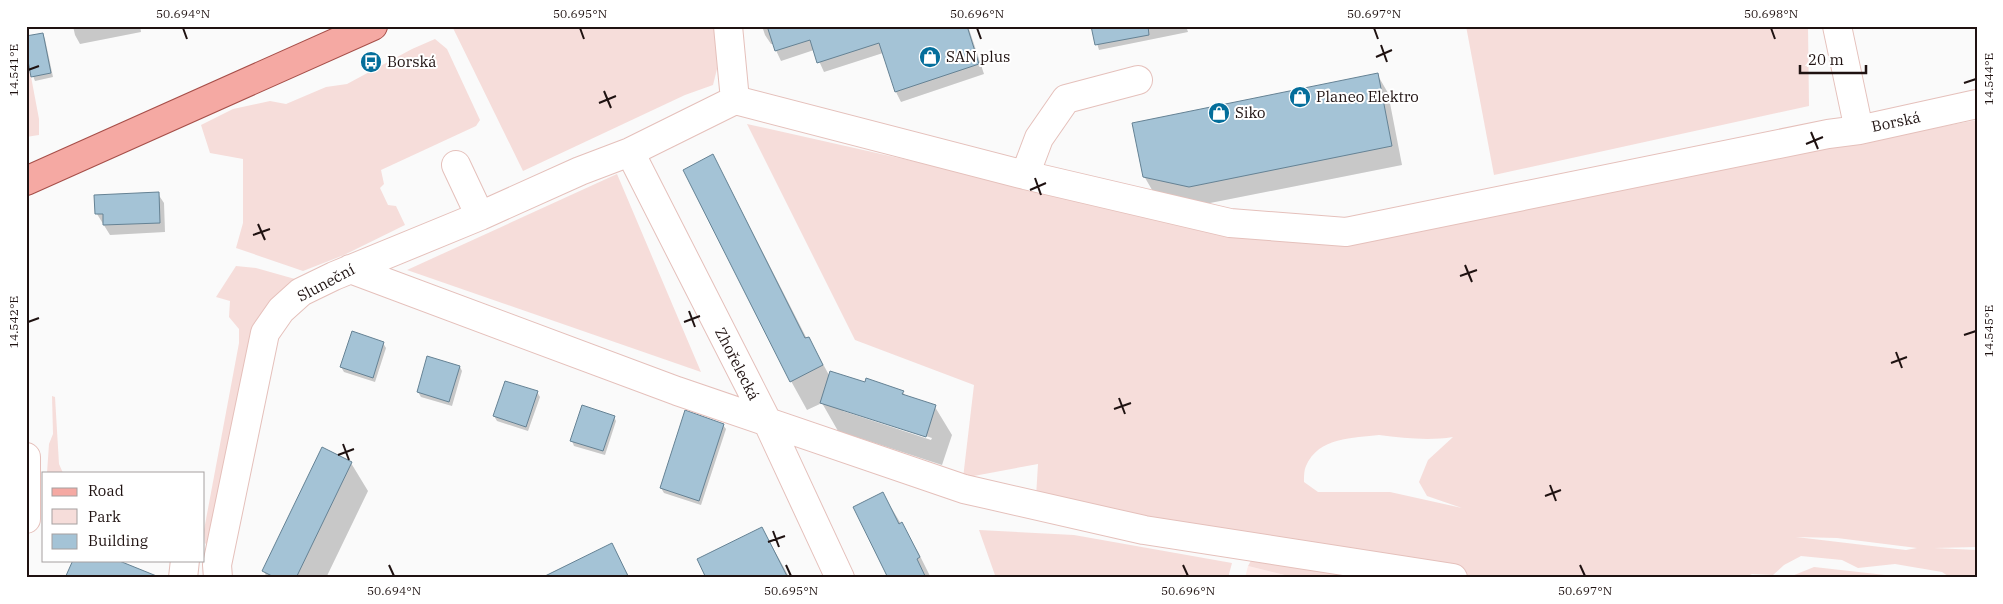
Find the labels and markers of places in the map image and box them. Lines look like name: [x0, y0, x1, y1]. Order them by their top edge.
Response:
shop icon: SAN plus: [918, 45, 942, 69]
place label: SAN plus: [946, 47, 1010, 66]
bus stop icon: Borská: [359, 50, 383, 74]
place label: Borská: [387, 52, 436, 71]
shop icon: Planeo Elektro: [1288, 85, 1312, 109]
place label: Planeo Elektro: [1316, 87, 1419, 106]
shop icon: Siko: [1207, 101, 1231, 125]
place label: Siko: [1235, 103, 1266, 122]

